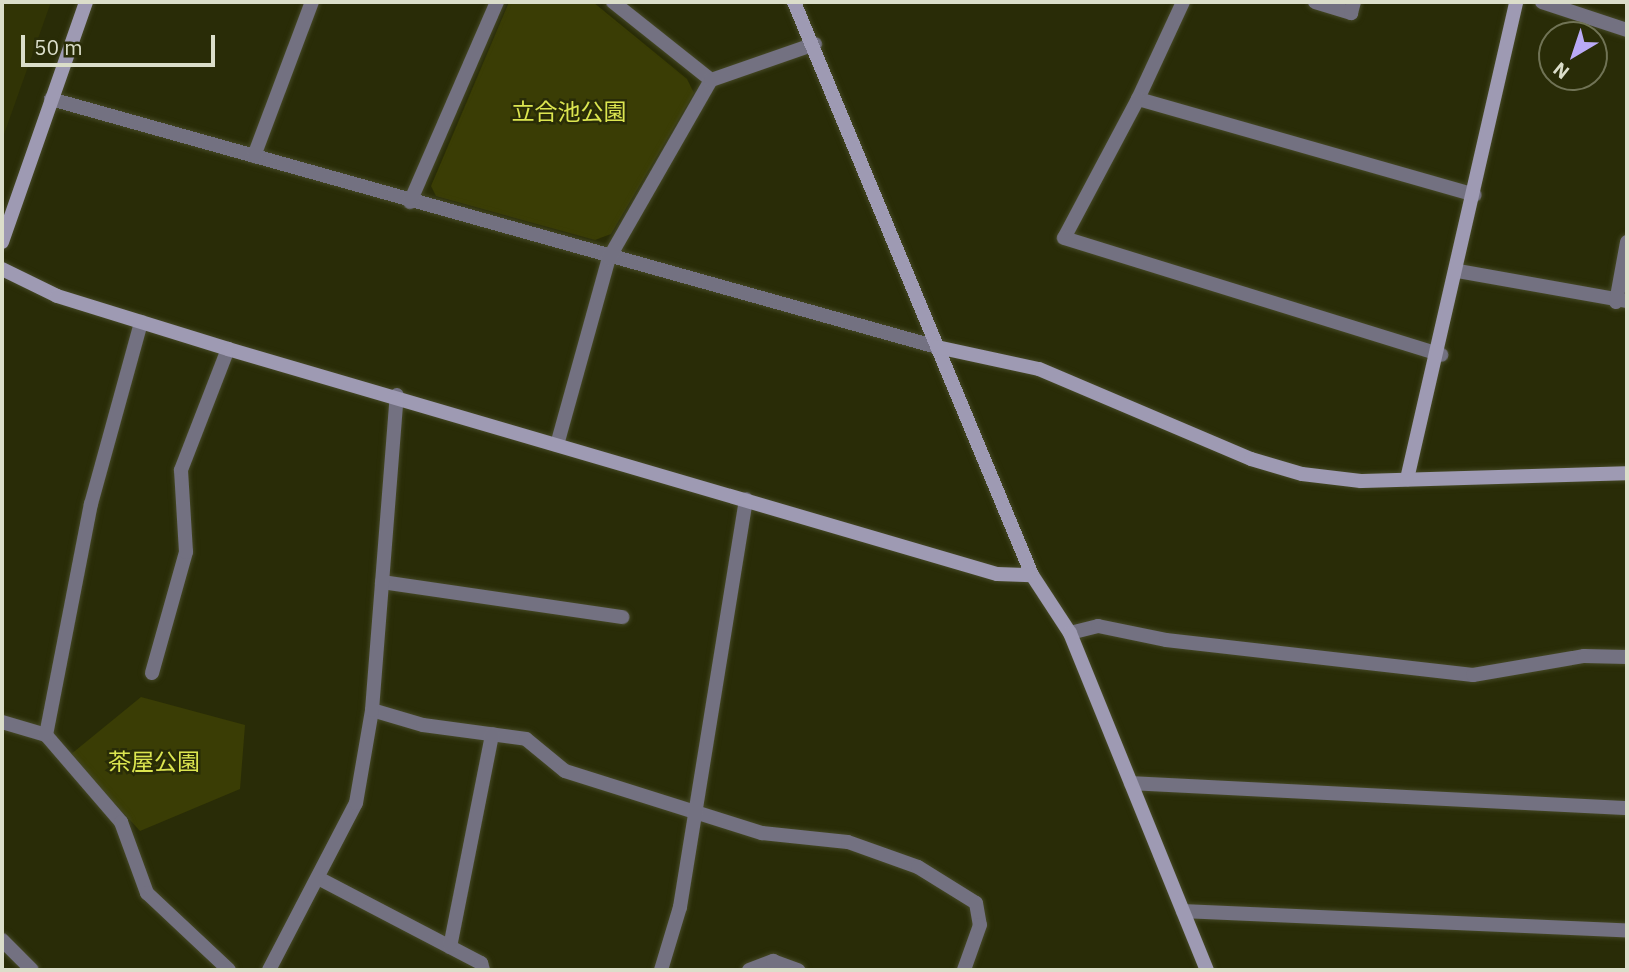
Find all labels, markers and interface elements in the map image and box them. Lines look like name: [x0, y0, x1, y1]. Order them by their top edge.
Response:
scale bar: [24, 21, 219, 65]
north arrow: [1538, 21, 1608, 91]
text: 50 m: [34, 33, 83, 61]
text: N: [1548, 57, 1574, 84]
park label: 立合池公園: [512, 97, 626, 125]
park label: 茶屋公園: [108, 747, 200, 775]

